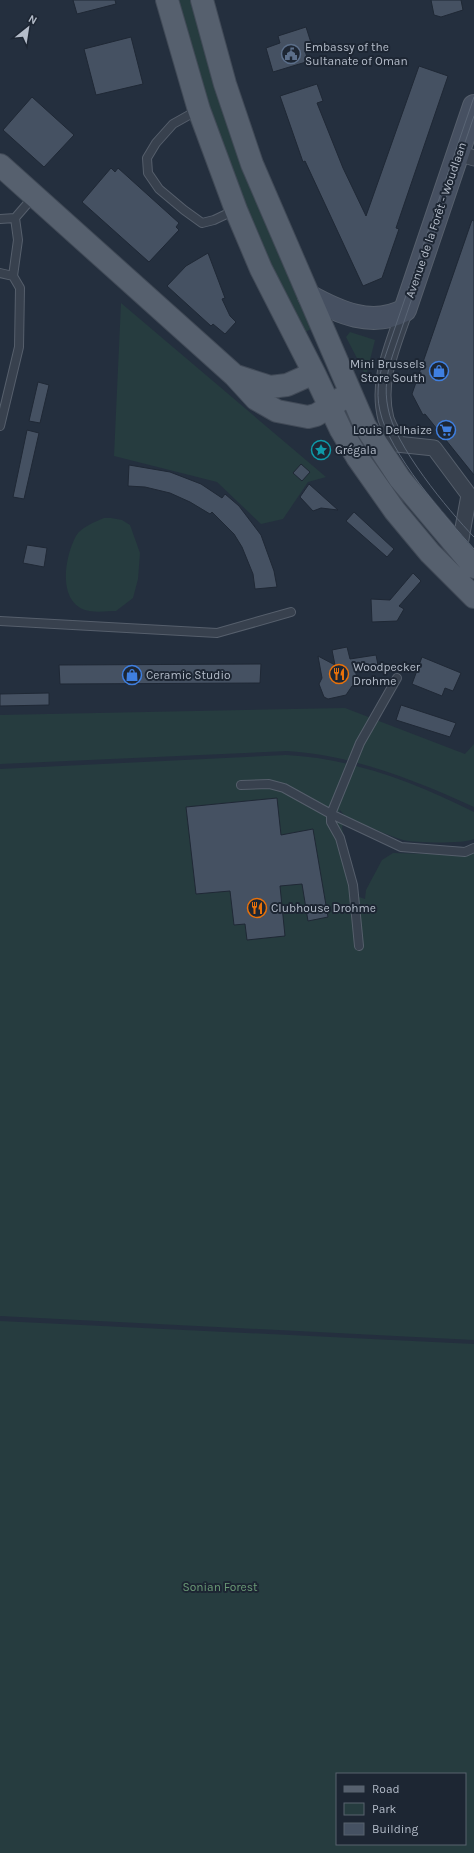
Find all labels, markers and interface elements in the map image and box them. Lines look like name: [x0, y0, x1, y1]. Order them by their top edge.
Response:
north arrow: [8, 8, 48, 48]
text: N: [26, 12, 39, 27]
place label: Embassy of the Sultanate of Oman: [305, 40, 408, 68]
public building icon: Embassy of the Sultanate of Oman: [280, 43, 302, 65]
street label: Avenue de la Forêt - Woudlaan: [403, 140, 469, 300]
place label: Mini Brussels Store South: [350, 357, 425, 385]
shop icon: Mini Brussels Store South: [428, 360, 450, 382]
supermarket icon: Louis Delhaize: [435, 419, 457, 441]
place label: Louis Delhaize: [353, 423, 432, 437]
place icon: Grégala: [310, 439, 332, 461]
place label: Grégala: [335, 443, 377, 457]
place label: Woodpecker Drohme: [353, 660, 421, 688]
restaurant icon: Woodpecker Drohme: [328, 663, 350, 685]
shop icon: Ceramic Studio: [121, 664, 143, 686]
place label: Ceramic Studio: [146, 668, 231, 682]
restaurant icon: Clubhouse Drohme: [246, 897, 268, 919]
place label: Clubhouse Drohme: [271, 901, 376, 915]
park label: Sonian Forest: [182, 1580, 258, 1594]
legend: [336, 1773, 466, 1845]
text: Road: [372, 1782, 400, 1796]
text: Park: [372, 1802, 397, 1816]
text: Building: [372, 1822, 419, 1836]

